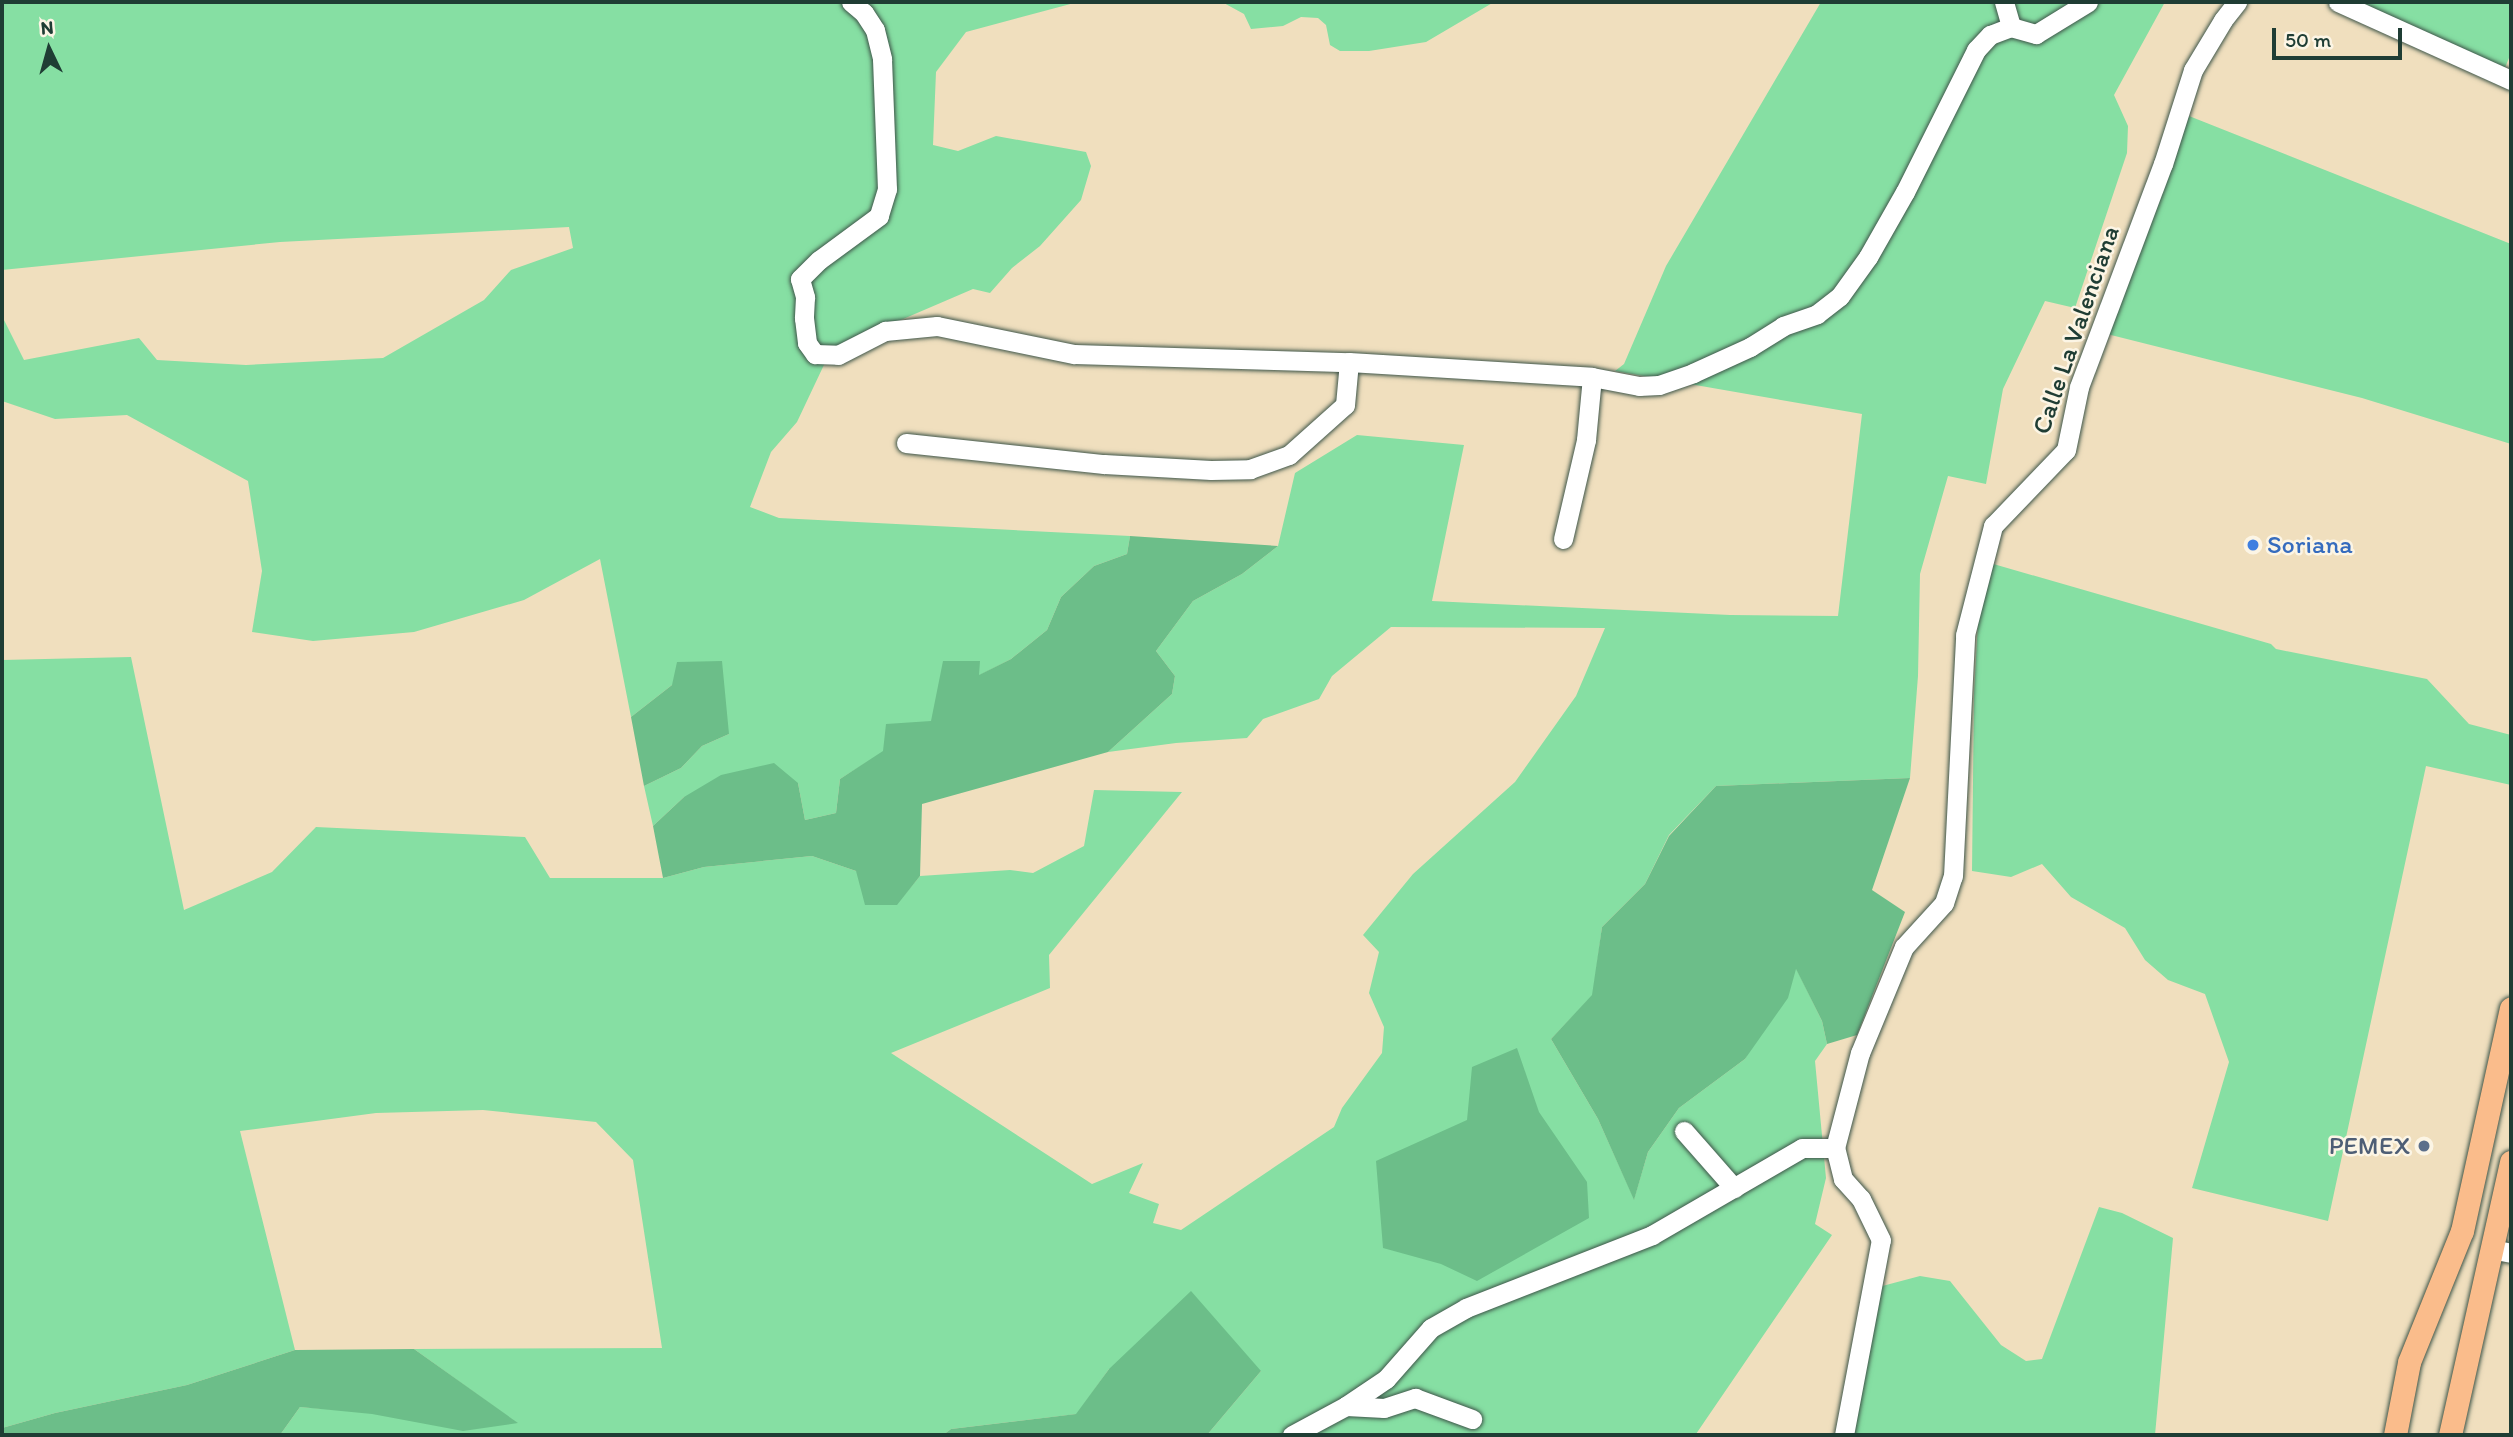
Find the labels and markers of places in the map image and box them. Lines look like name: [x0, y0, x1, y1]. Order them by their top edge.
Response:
place label: Soriana: [2267, 529, 2353, 561]
marker: Soriana: [2245, 537, 2261, 553]
place label: PEMEX: [2329, 1130, 2410, 1162]
marker: PEMEX: [2416, 1138, 2432, 1154]

